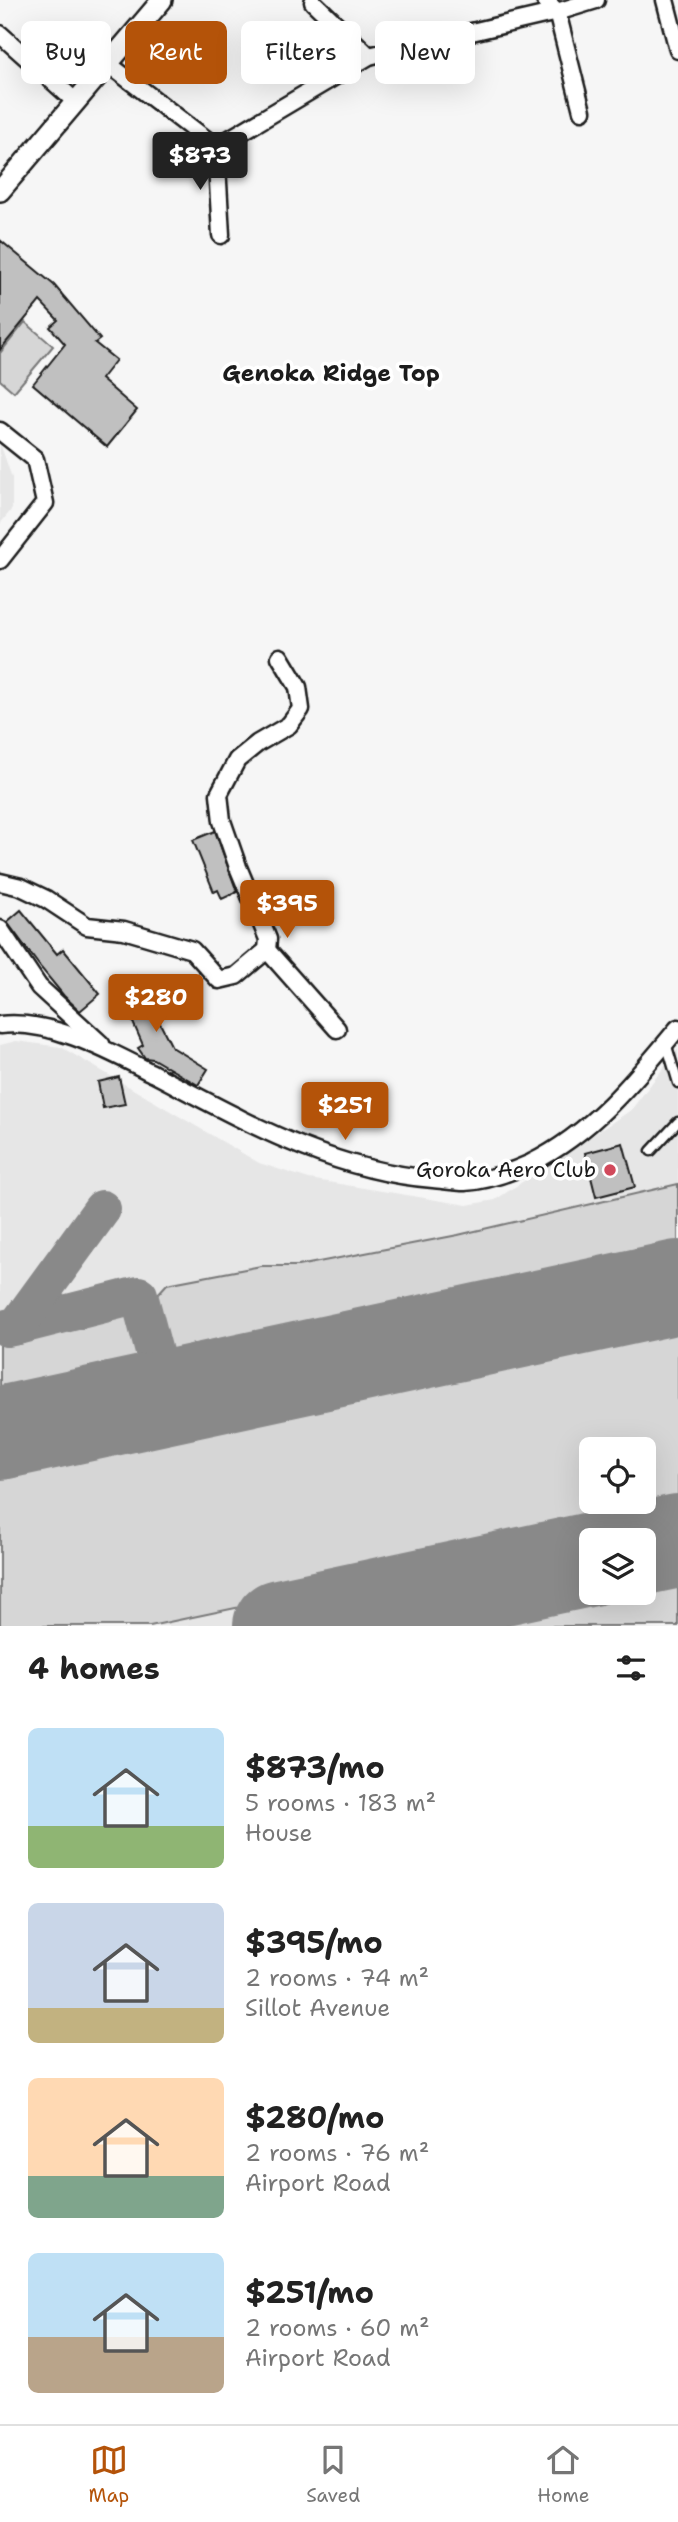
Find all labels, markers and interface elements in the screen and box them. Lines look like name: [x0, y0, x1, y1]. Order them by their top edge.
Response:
chip: Buy: [21, 21, 111, 84]
chip: Rent: [125, 21, 227, 84]
chip: Filters: [241, 21, 361, 84]
chip: New: [375, 21, 475, 84]
pin: $873: [159, 132, 241, 192]
text: $873: [169, 140, 231, 170]
district label: Genoka Ridge Top: [222, 358, 440, 388]
pin: $395: [246, 880, 328, 940]
text: $395: [256, 888, 318, 918]
pin: $280: [115, 974, 197, 1034]
text: $280: [124, 982, 188, 1012]
pin: $251: [304, 1082, 386, 1142]
text: $251: [317, 1090, 373, 1120]
place label: Goroka Aero Club: [416, 1156, 596, 1184]
marker: Goroka Aero Club: [602, 1162, 618, 1178]
map controls: [579, 1437, 656, 1605]
button: locate: [579, 1437, 656, 1514]
button: layers: [579, 1528, 656, 1605]
text: 4 homes: [28, 1648, 160, 1689]
icon: filters: [612, 1649, 650, 1687]
text: $873/mo: [245, 1747, 385, 1788]
icon: home: [84, 1756, 168, 1840]
text: 5 rooms · 183 m²: [245, 1788, 436, 1818]
text: House: [245, 1818, 313, 1848]
text: $395/mo: [245, 1922, 383, 1963]
icon: home: [84, 1931, 168, 2015]
text: 2 rooms · 74 m²: [245, 1963, 429, 1993]
text: Sillot Avenue: [245, 1993, 390, 2023]
text: $280/mo: [245, 2097, 385, 2138]
icon: home: [84, 2106, 168, 2190]
text: 2 rooms · 76 m²: [245, 2138, 429, 2168]
text: Airport Road: [245, 2168, 390, 2198]
text: $251/mo: [245, 2272, 374, 2313]
icon: home: [84, 2281, 168, 2365]
text: 2 rooms · 60 m²: [245, 2313, 430, 2343]
text: Airport Road: [245, 2343, 390, 2373]
tab: Map: [89, 2441, 129, 2508]
tab: Saved: [306, 2441, 360, 2508]
tab: Home: [537, 2441, 589, 2508]

